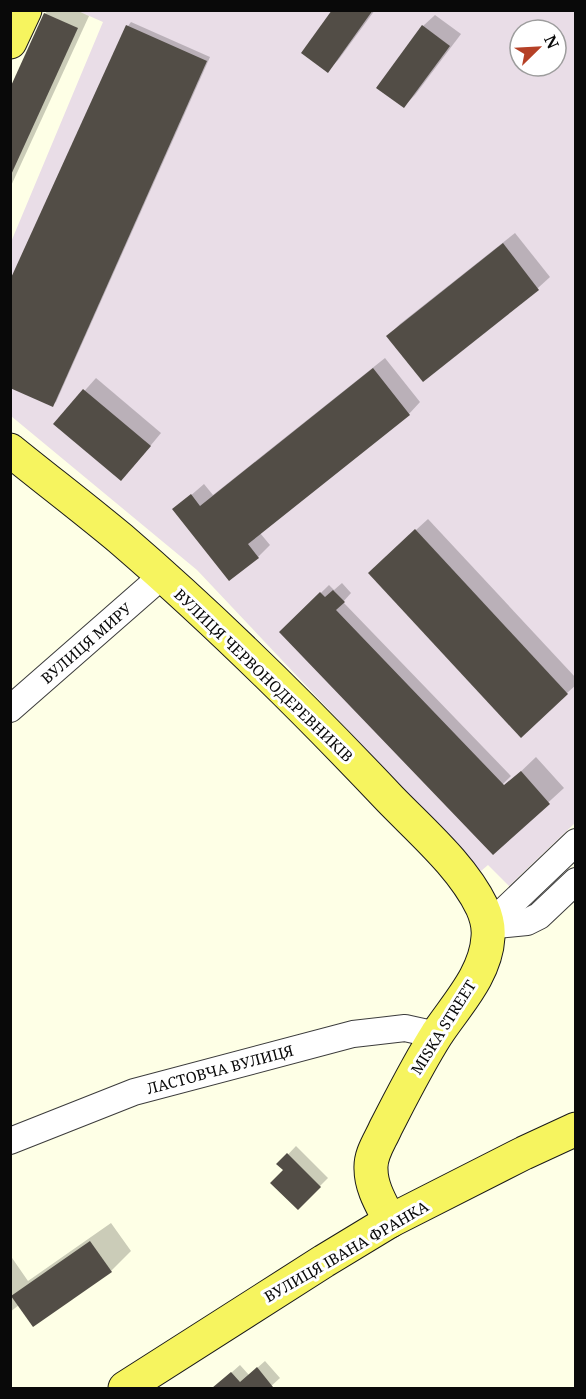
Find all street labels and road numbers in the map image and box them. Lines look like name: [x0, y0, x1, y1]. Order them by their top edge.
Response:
street label: ВУЛИЦЯ ЧЕРВОНОДЕРЕВНИКІВ: [170, 584, 358, 766]
street label: ВУЛИЦЯ МИРУ: [37, 598, 136, 688]
street label: MISKA STREET: [406, 976, 480, 1078]
street label: ЛАСТОВЧА ВУЛИЦЯ: [144, 1040, 296, 1098]
street label: ВУЛИЦЯ ІВАНА ФРАНКА: [260, 1196, 432, 1306]

